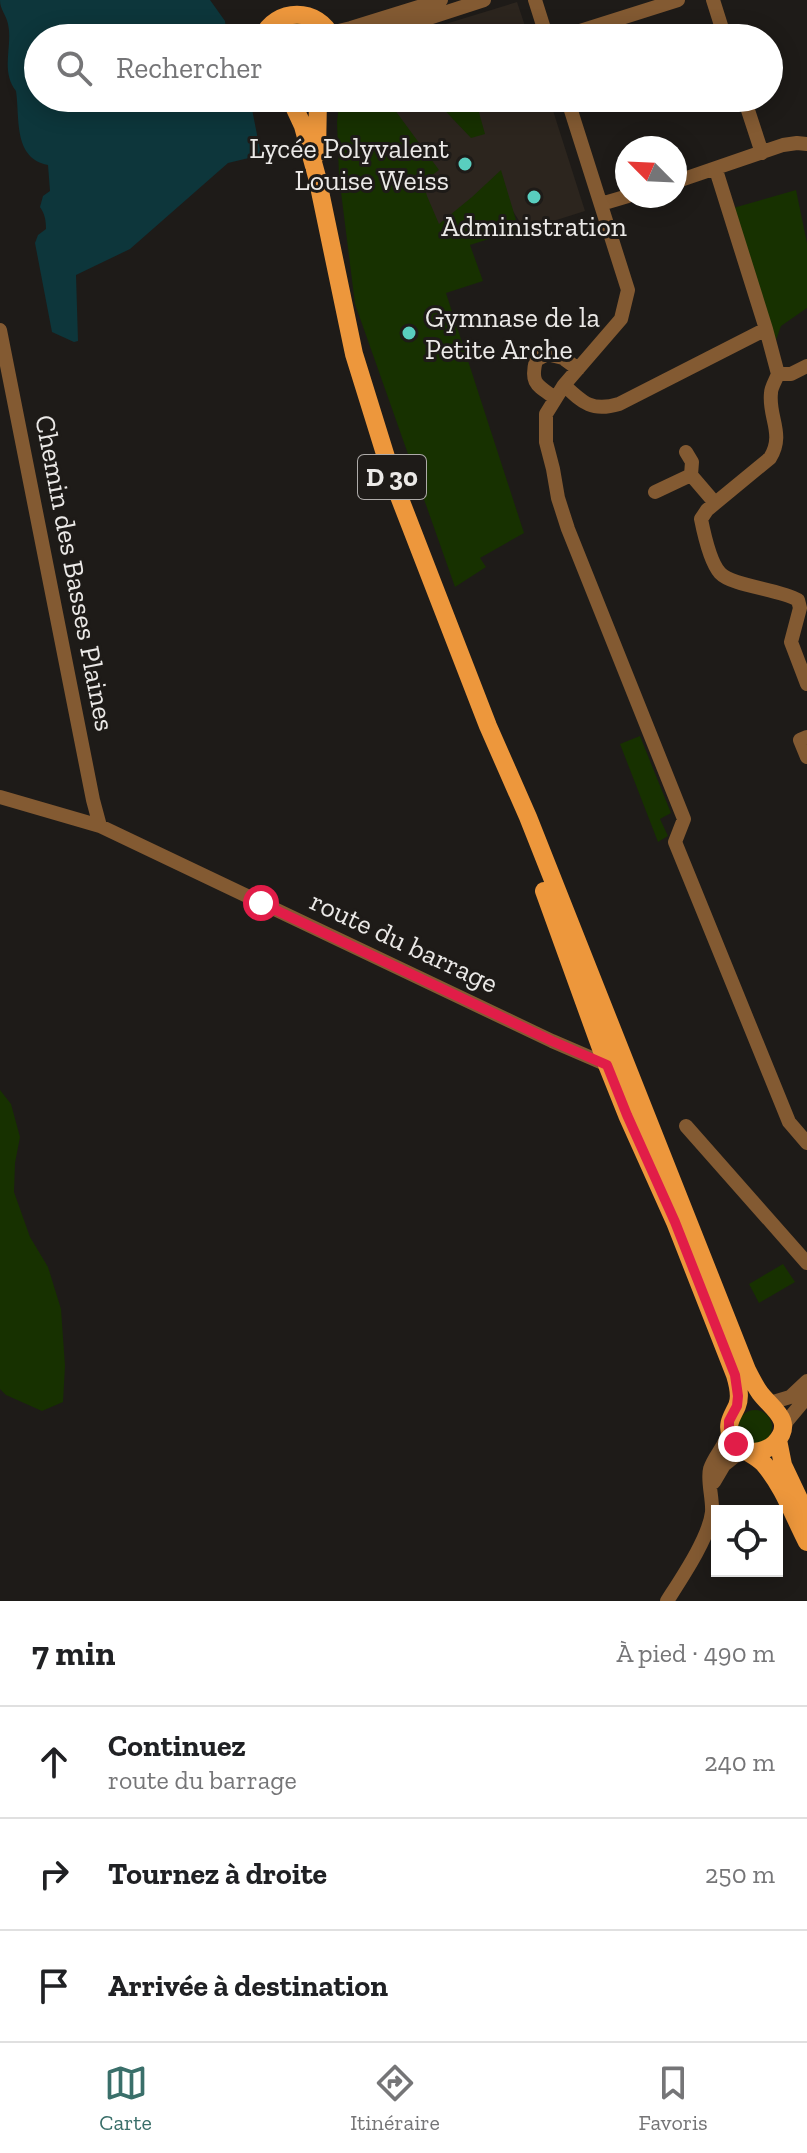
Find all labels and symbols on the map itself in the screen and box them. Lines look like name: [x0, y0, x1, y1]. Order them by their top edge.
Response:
place label: Lycée Polyvalent Louise Weiss: [249, 132, 450, 197]
north arrow: [615, 136, 687, 208]
marker: Lycée Polyvalent Louise Weiss: [456, 155, 474, 173]
marker: Administration: [525, 188, 543, 206]
place label: Administration: [441, 210, 627, 243]
place label: Gymnase de la Petite Arche: [425, 301, 601, 366]
marker: Gymnase de la Petite Arche: [400, 324, 418, 342]
street label: Chemin des Basses Plaines: [28, 412, 122, 734]
road number: D 30: [358, 455, 426, 499]
street label: route du barrage: [305, 884, 503, 1000]
route start: [243, 885, 279, 921]
route end: [718, 1426, 754, 1462]

